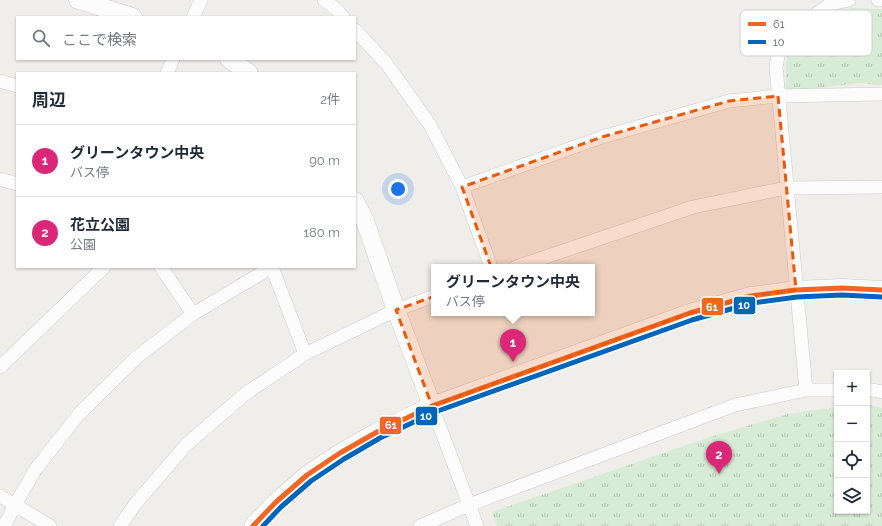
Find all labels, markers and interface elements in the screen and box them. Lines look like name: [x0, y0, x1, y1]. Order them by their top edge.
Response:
legend: [740, 10, 872, 56]
search box: [16, 16, 356, 60]
text: 61: [773, 18, 785, 31]
icon: search: [30, 27, 52, 49]
text: ここで検索: [62, 31, 137, 49]
text: 10: [773, 36, 785, 49]
text: 周辺: [32, 90, 66, 110]
text: 2件: [320, 92, 340, 107]
text: グリーンタウン中央: [70, 144, 204, 162]
text: 1: [42, 153, 48, 168]
text: 90 m: [309, 153, 340, 168]
text: バス停: [70, 165, 109, 180]
your location: [388, 179, 408, 199]
text: 花立公園: [70, 216, 130, 234]
text: 2: [41, 225, 49, 240]
text: 180 m: [304, 225, 340, 240]
text: 公園: [70, 237, 96, 252]
popup: [431, 264, 595, 316]
text: グリーンタウン中央: [446, 273, 580, 291]
text: バス停: [446, 294, 485, 309]
line badge: 10: [733, 296, 756, 315]
line badge: 61: [701, 297, 724, 316]
text: 10: [738, 299, 750, 312]
text: 61: [706, 301, 719, 314]
pin: 1: [500, 329, 526, 362]
map controls: [834, 370, 870, 514]
button: +: [834, 370, 870, 406]
line badge: 10: [415, 406, 438, 426]
button: −: [834, 406, 870, 442]
text: 10: [420, 410, 432, 423]
line badge: 61: [379, 416, 402, 435]
text: 61: [385, 419, 398, 432]
pin: 2: [706, 441, 732, 474]
button: locate: [834, 442, 870, 478]
button: layers: [834, 478, 870, 514]

